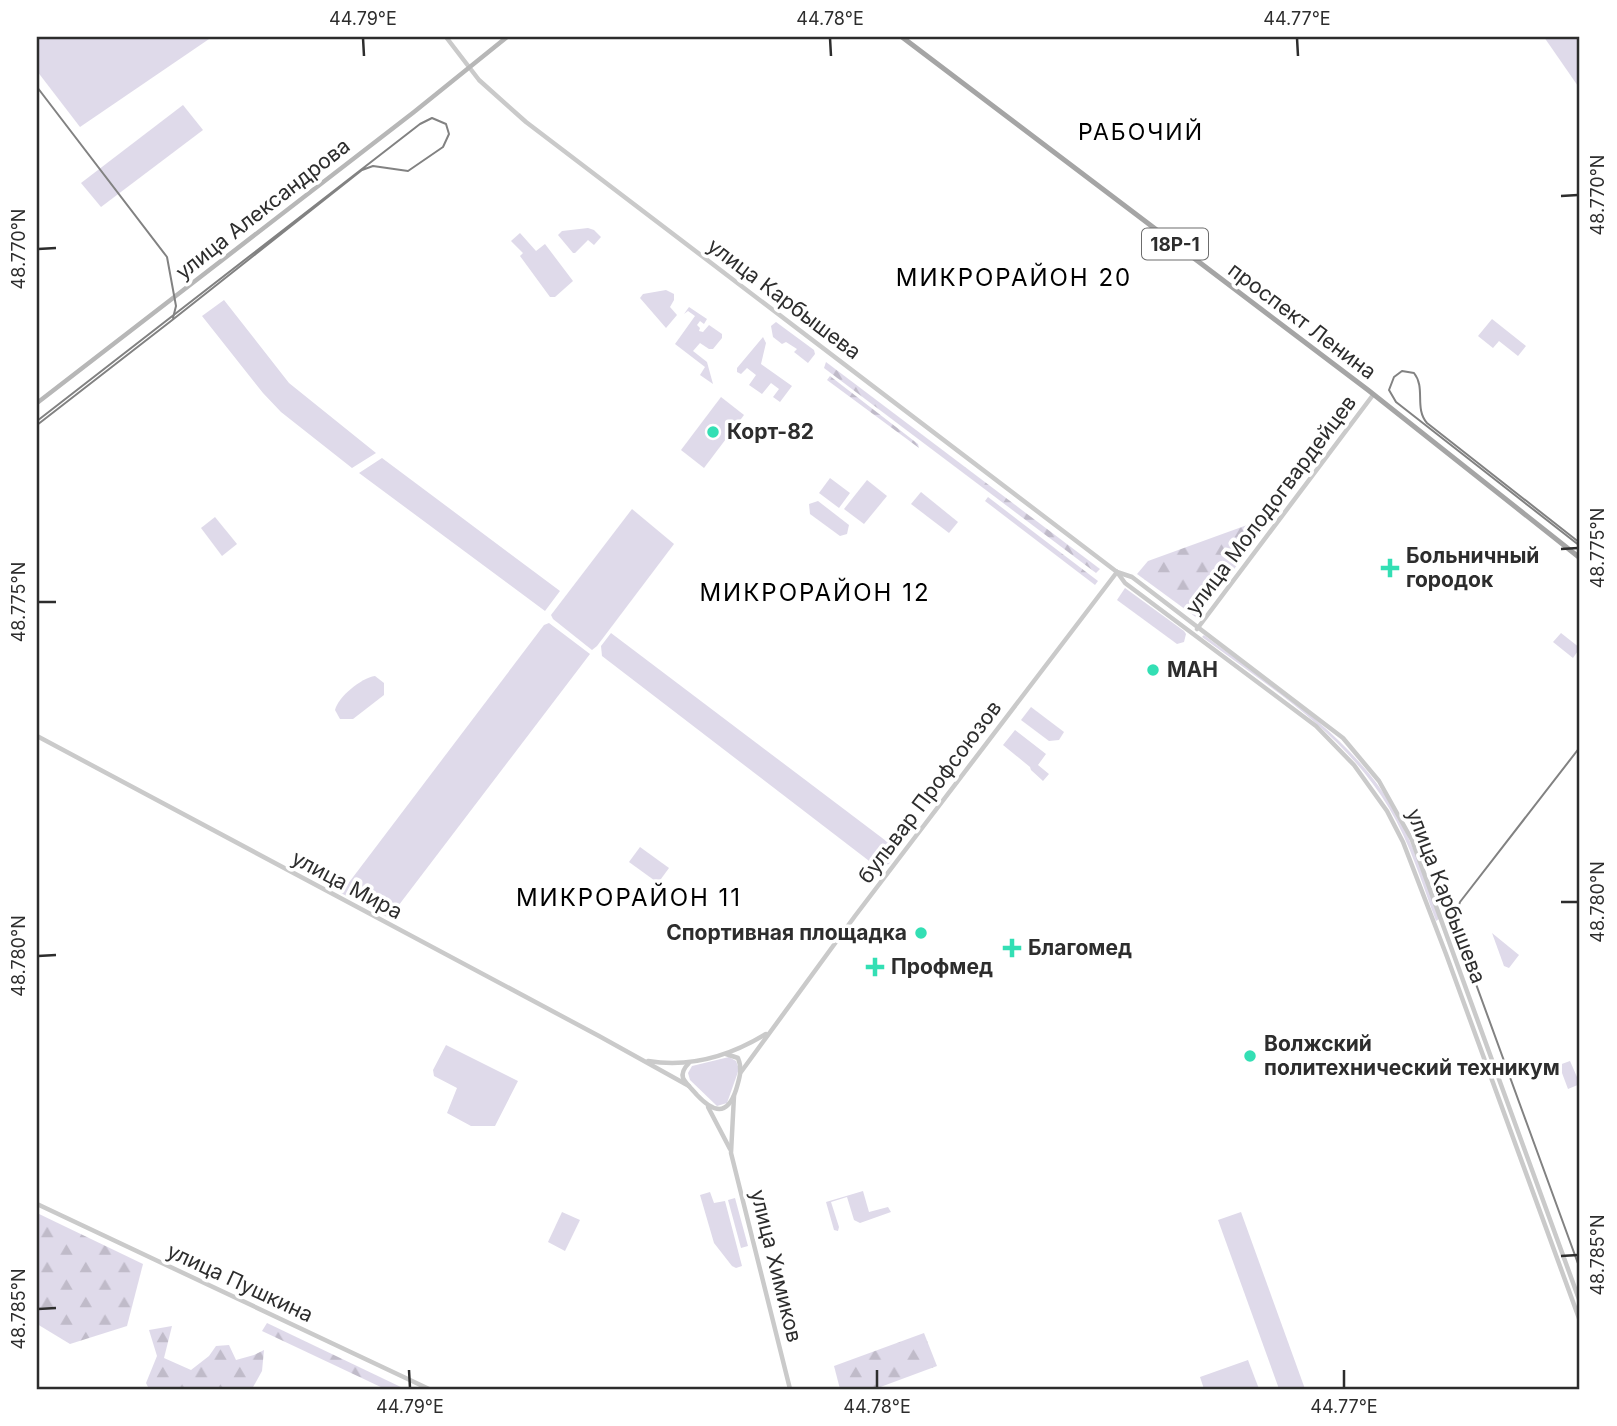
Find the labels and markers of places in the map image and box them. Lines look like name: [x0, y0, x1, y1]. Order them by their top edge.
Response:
place label: Корт-82: [727, 419, 814, 444]
marker: Корт-82: [705, 424, 721, 440]
place label: Больничный городок: [1406, 543, 1539, 592]
marker: Больничный городок: [1380, 558, 1400, 578]
place label: МАН: [1167, 657, 1218, 682]
marker: МАН: [1145, 662, 1161, 678]
place label: Спортивная площадка: [666, 920, 907, 945]
marker: Спортивная площадка: [913, 925, 929, 941]
place label: Благомед: [1028, 935, 1132, 960]
marker: Благомед: [1002, 938, 1022, 958]
place label: Профмед: [891, 954, 993, 979]
marker: Профмед: [865, 957, 885, 977]
place label: Волжский политехнический техникум: [1264, 1031, 1560, 1080]
marker: Волжский политехнический техникум: [1242, 1048, 1258, 1064]

